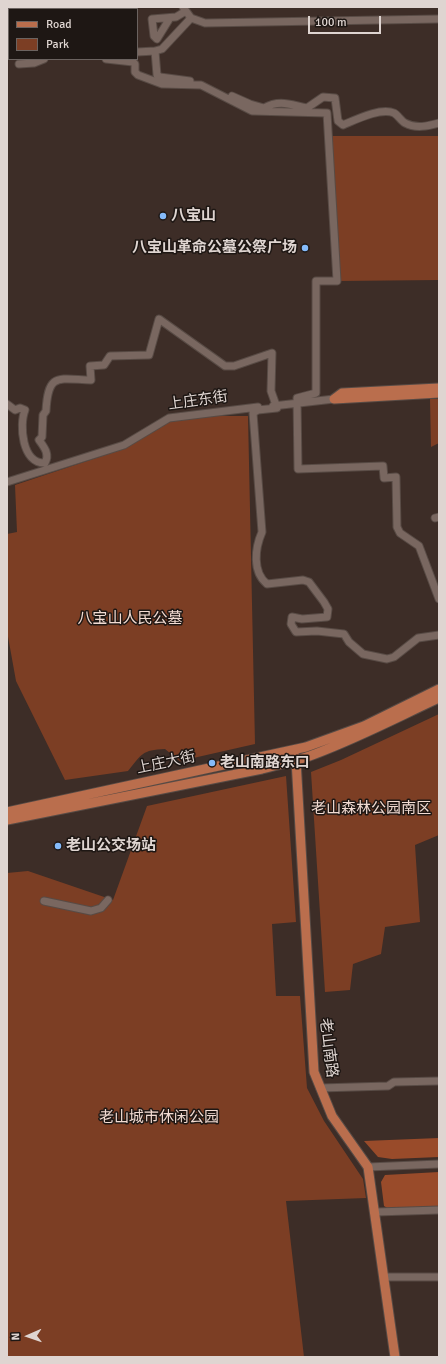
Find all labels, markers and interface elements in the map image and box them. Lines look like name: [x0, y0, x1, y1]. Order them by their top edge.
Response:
legend: [8, 8, 138, 60]
scale bar: [310, 8, 383, 34]
text: 100 m: [315, 15, 347, 30]
text: Road: [46, 17, 72, 32]
text: Park: [46, 37, 69, 52]
place label: 八宝山: [171, 207, 216, 225]
marker: 八宝山: [158, 211, 168, 221]
place label: 八宝山革命公墓公祭广场: [132, 239, 297, 257]
marker: 八宝山革命公墓公祭广场: [300, 243, 310, 253]
street label: 上庄东街: [167, 388, 229, 414]
park label: 八宝山人民公墓: [78, 610, 182, 628]
street label: 上庄大街: [135, 748, 197, 778]
place label: 老山南路东口: [220, 754, 310, 772]
marker: 老山南路东口: [207, 758, 217, 768]
park label: 老山森林公园南区: [311, 800, 431, 818]
place label: 老山公交场站: [66, 837, 156, 855]
marker: 老山公交场站: [53, 841, 63, 851]
street label: 老山南路: [315, 1017, 341, 1079]
park label: 老山城市休闲公园: [99, 1109, 219, 1127]
north arrow: [8, 1316, 48, 1356]
text: N: [9, 1332, 22, 1340]

